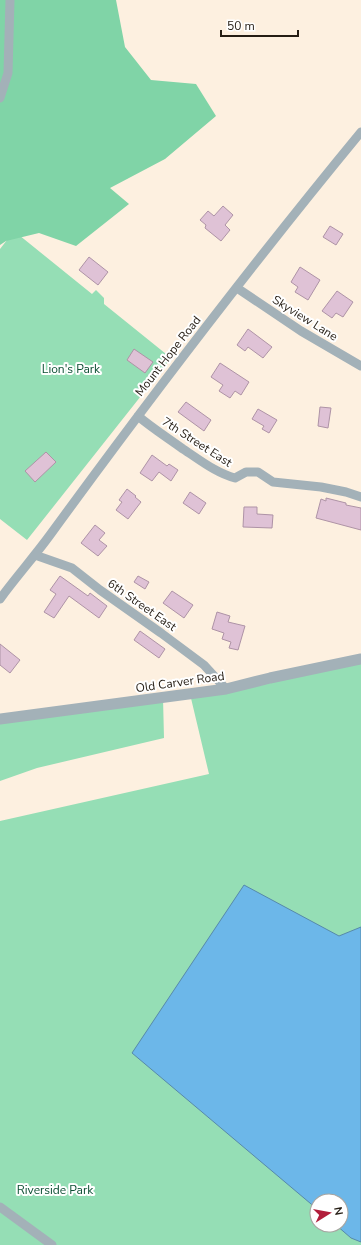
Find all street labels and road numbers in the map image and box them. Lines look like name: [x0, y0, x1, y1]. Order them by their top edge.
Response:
street label: Skyview Lane: [269, 292, 341, 344]
street label: Mount Hope Road: [132, 312, 204, 400]
street label: 7th Street East: [159, 413, 236, 471]
street label: 6th Street East: [105, 575, 180, 635]
street label: Old Carver Road: [135, 668, 225, 696]

